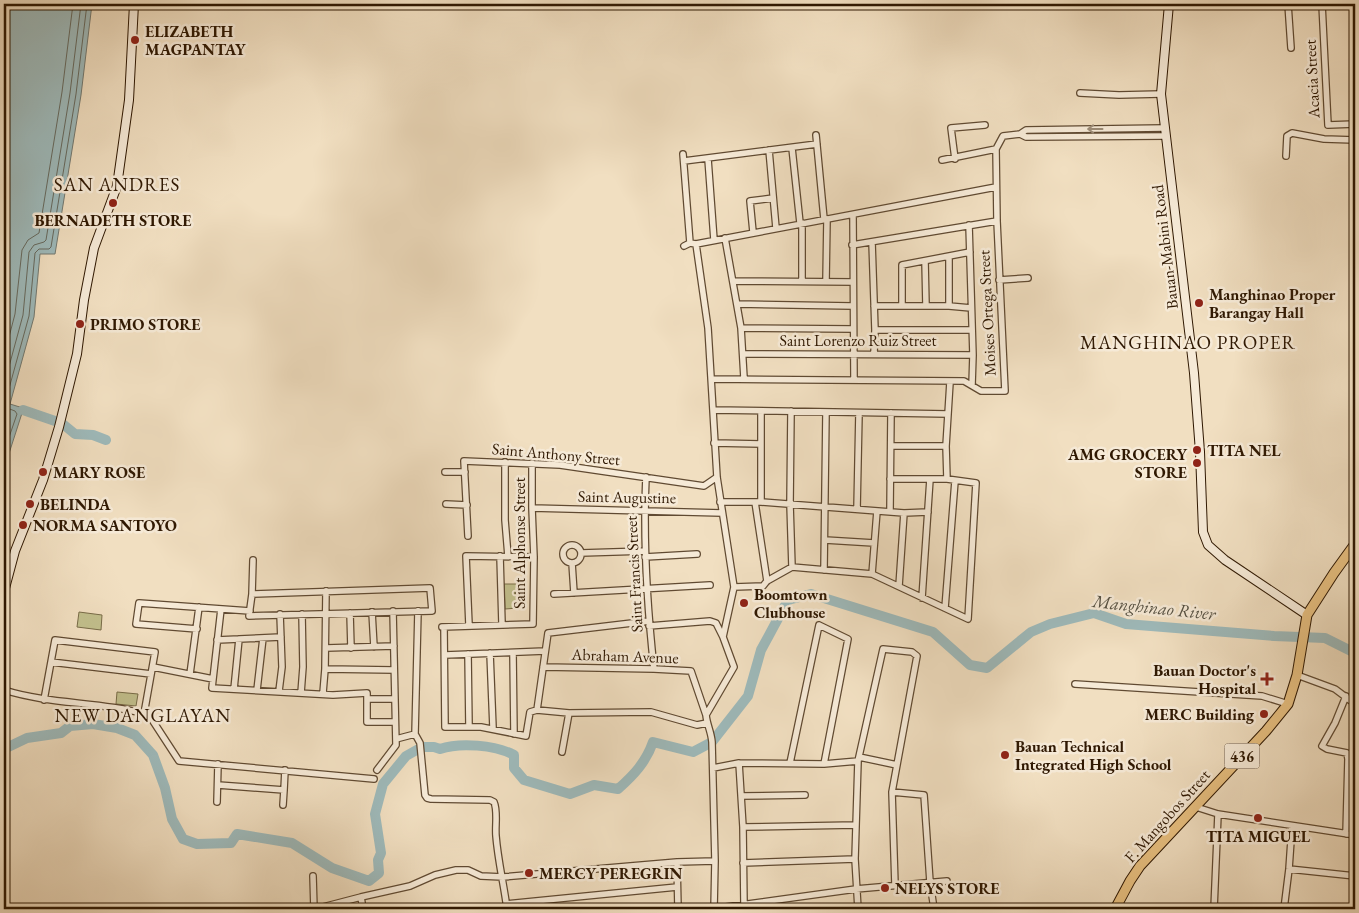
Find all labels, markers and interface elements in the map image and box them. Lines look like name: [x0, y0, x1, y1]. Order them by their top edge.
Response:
place label: ELIZABETH MAGPANTAY: [145, 21, 246, 60]
marker: ELIZABETH MAGPANTAY: [129, 34, 141, 46]
street label: Acacia Street: [1299, 39, 1325, 120]
one-way arrow: [1088, 124, 1104, 134]
district label: SAN ANDRES: [54, 172, 180, 197]
street label: Bauan-Mabini Road: [1147, 183, 1183, 310]
marker: BERNADETH STORE: [107, 197, 119, 209]
place label: BERNADETH STORE: [35, 210, 191, 231]
street label: Moises Ortega Street: [973, 249, 1001, 377]
place label: Manghinao Proper Barangay Hall: [1209, 284, 1336, 323]
marker: Manghinao Proper Barangay Hall: [1193, 297, 1205, 309]
place label: PRIMO STORE: [90, 314, 201, 335]
marker: PRIMO STORE: [74, 318, 86, 330]
street label: Saint Lorenzo Ruiz Street: [779, 330, 937, 351]
district label: MANGHINAO PROPER: [1080, 330, 1296, 355]
street label: Saint Anthony Street: [491, 438, 621, 470]
place label: TITA NEL: [1207, 440, 1281, 461]
place label: AMG GROCERY STORE: [1067, 444, 1188, 483]
marker: TITA NEL: [1191, 444, 1203, 456]
marker: AMG GROCERY STORE: [1191, 457, 1203, 469]
place label: MARY ROSE: [53, 462, 145, 483]
marker: MARY ROSE: [37, 466, 49, 478]
street label: Saint Alphonse Street: [509, 477, 530, 609]
street label: Saint Augustine: [578, 486, 676, 508]
place label: BELINDA: [40, 494, 111, 515]
marker: BELINDA: [24, 498, 36, 510]
place label: NORMA SANTOYO: [33, 515, 177, 536]
street label: Saint Francis Street: [620, 515, 648, 633]
marker: NORMA SANTOYO: [17, 519, 29, 531]
place label: Boomtown Clubhouse: [754, 584, 828, 623]
water label: Manghinao River: [1090, 589, 1218, 626]
marker: Boomtown Clubhouse: [738, 597, 750, 609]
street label: Abraham Avenue: [570, 644, 679, 668]
place label: Bauan Doctor's Hospital: [1153, 660, 1256, 699]
marker: Bauan Doctor's Hospital: [1260, 672, 1274, 686]
district label: NEW DANGLAYAN: [55, 703, 231, 728]
place label: MERC Building: [1145, 704, 1255, 725]
marker: MERC Building: [1258, 708, 1270, 720]
place label: Bauan Technical Integrated High School: [1015, 736, 1172, 775]
road number: 436: [1224, 744, 1260, 768]
marker: Bauan Technical Integrated High School: [999, 749, 1011, 761]
street label: F. Mangobos Street: [1120, 765, 1214, 867]
marker: TITA MIGUEL: [1252, 812, 1264, 824]
place label: TITA MIGUEL: [1206, 826, 1311, 847]
place label: MERCY PEREGRIN: [539, 863, 683, 884]
marker: MERCY PEREGRIN: [523, 867, 535, 879]
place label: NELYS STORE: [895, 878, 1000, 899]
marker: NELYS STORE: [879, 882, 891, 894]

